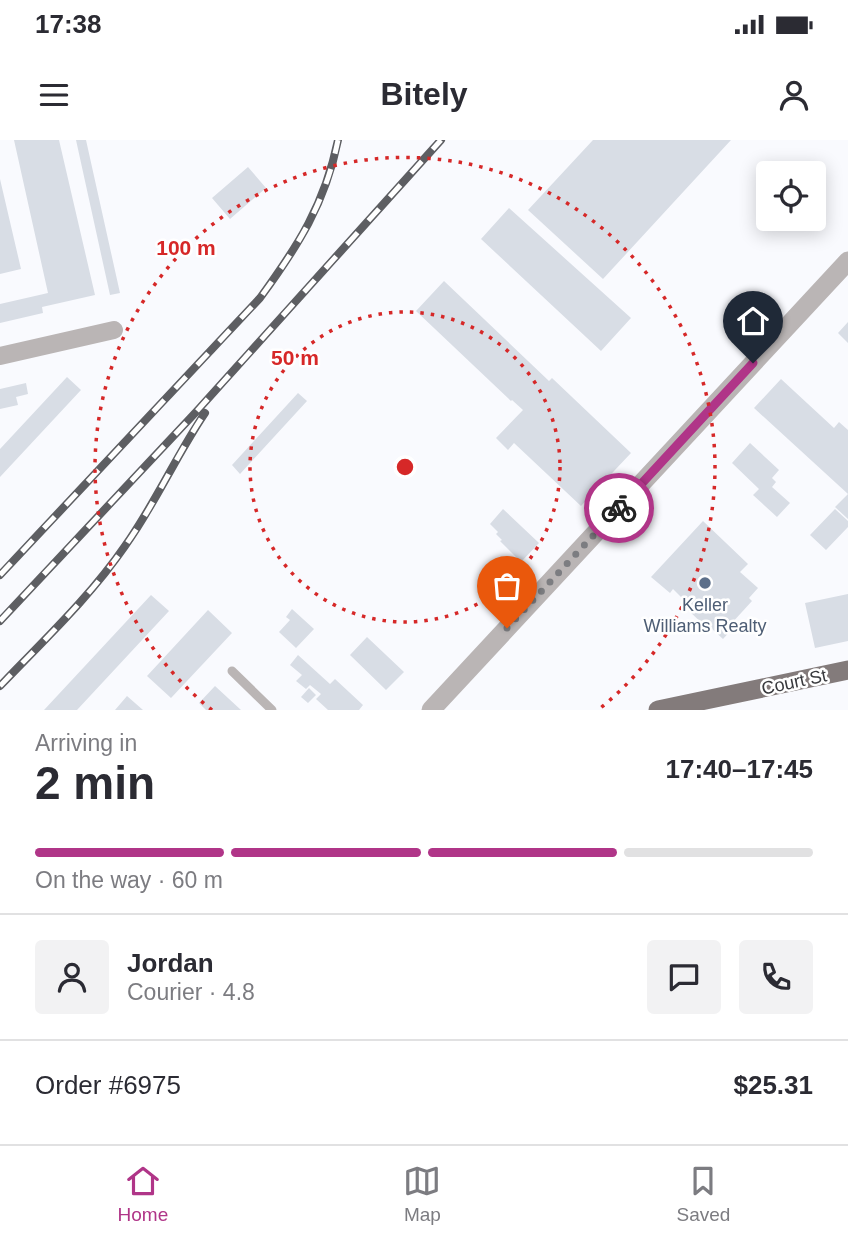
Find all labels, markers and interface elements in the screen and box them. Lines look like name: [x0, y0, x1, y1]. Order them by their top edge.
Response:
text: 17:38: [35, 9, 102, 39]
icon: menu: [35, 76, 73, 114]
text: Bitely: [380, 76, 468, 112]
icon: person: [775, 76, 813, 114]
map controls: [756, 161, 826, 231]
button: locate: [756, 161, 826, 231]
text: 100 m: [156, 236, 216, 259]
pin: [723, 291, 783, 363]
icon: home: [734, 302, 772, 340]
text: 50 m: [271, 346, 319, 369]
centre of rings: [393, 455, 417, 479]
courier: [584, 473, 654, 543]
icon: bike: [600, 489, 638, 527]
pin: [477, 556, 537, 628]
icon: bag: [488, 567, 526, 605]
marker: Keller Williams Realty: [697, 575, 713, 591]
place label: Keller Williams Realty: [643, 595, 767, 636]
street label: Court St: [760, 665, 828, 699]
text: Arriving in: [35, 730, 137, 756]
text: 17:40–17:45: [666, 754, 813, 784]
text: 2 min: [35, 757, 155, 809]
text: On the way · 60 m: [35, 867, 223, 893]
button: person: [35, 940, 109, 1014]
button: chat: [647, 940, 721, 1014]
button: phone: [739, 940, 813, 1014]
text: Jordan: [127, 948, 214, 978]
text: Courier · 4.8: [127, 979, 255, 1005]
text: Order #6975: [35, 1070, 181, 1100]
text: $25.31: [733, 1070, 813, 1100]
tab: Home: [118, 1162, 168, 1226]
tab: Map: [403, 1162, 441, 1226]
tab: Saved: [677, 1162, 730, 1226]

